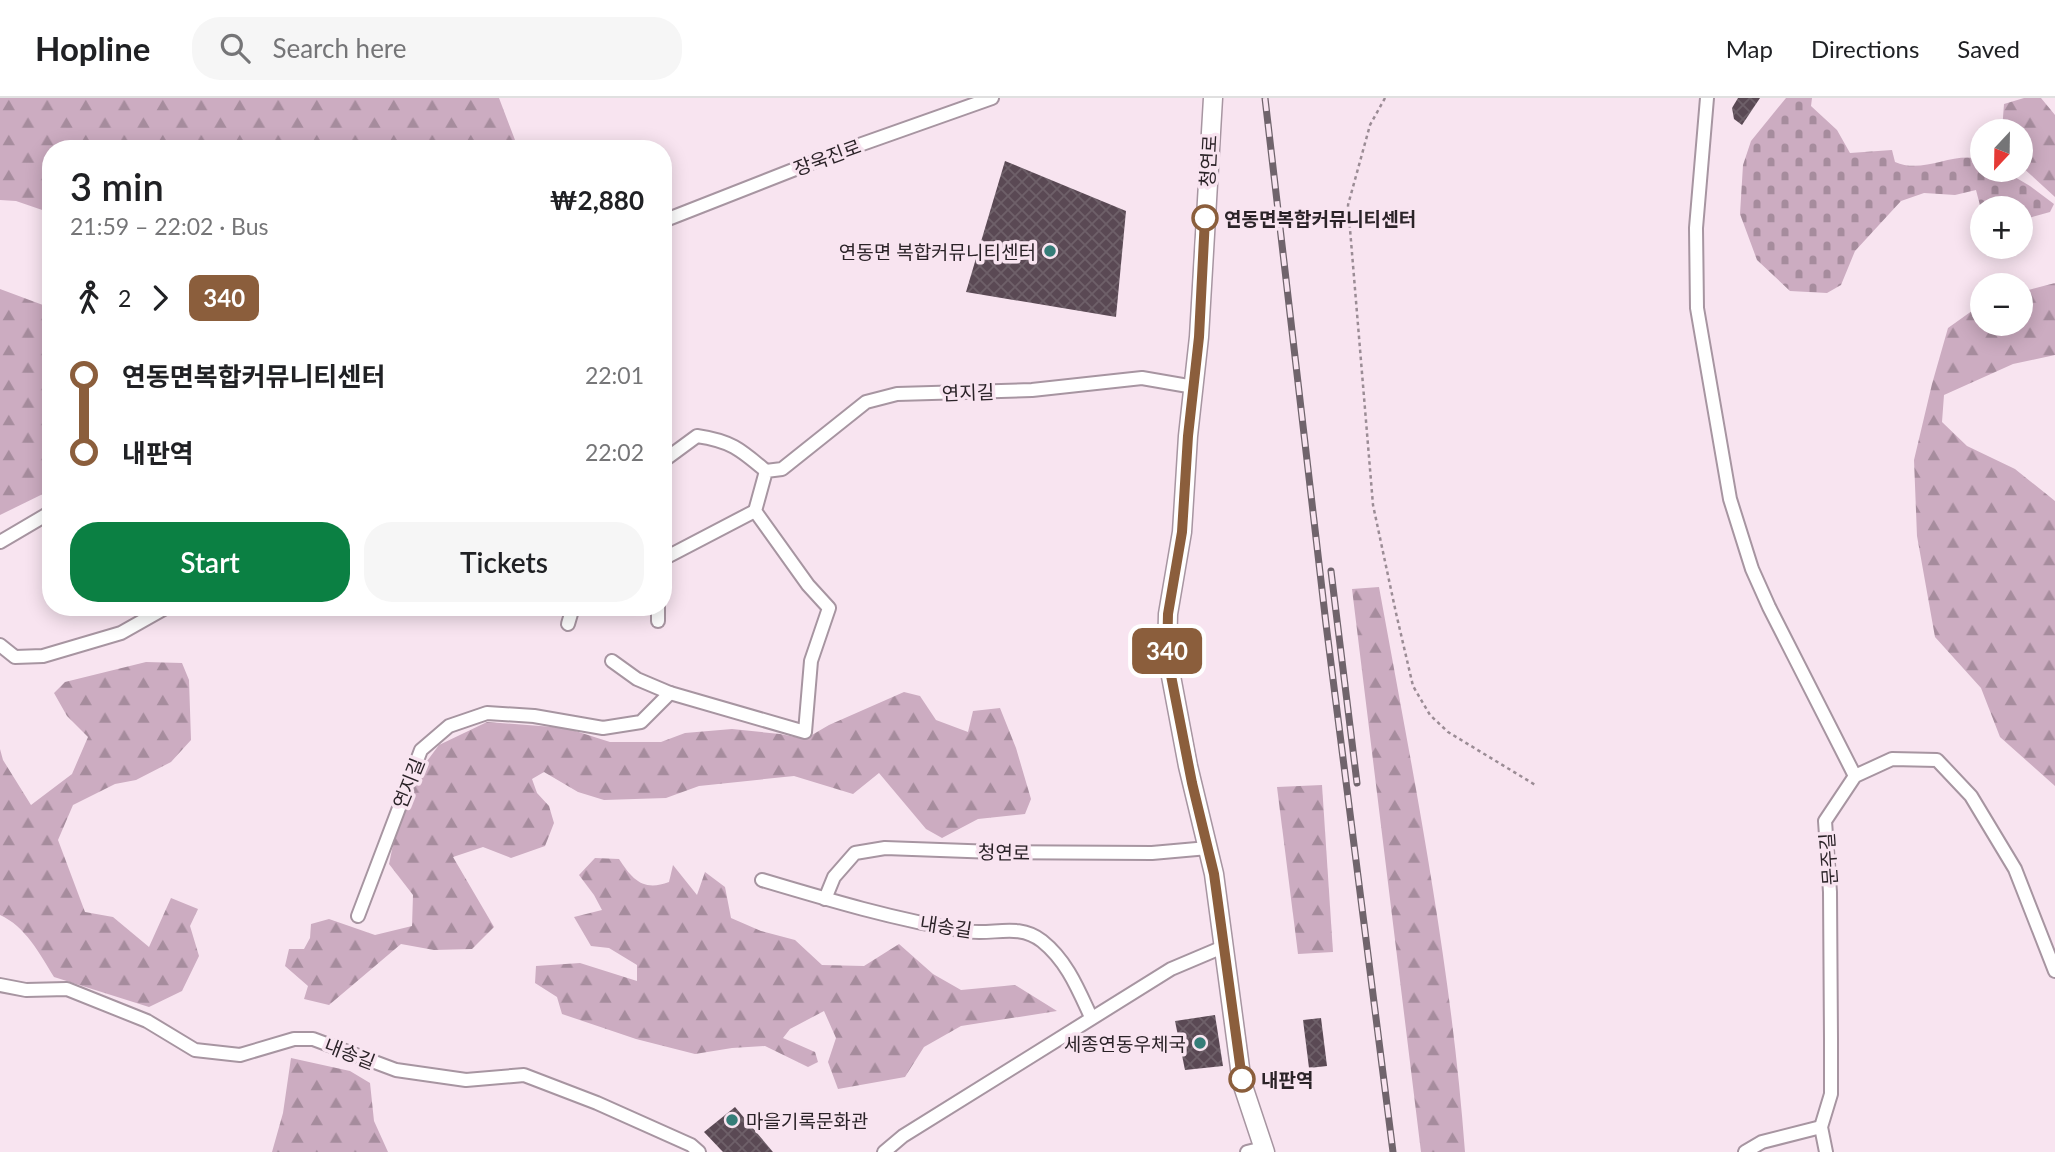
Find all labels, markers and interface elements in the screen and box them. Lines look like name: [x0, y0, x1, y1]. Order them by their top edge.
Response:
search box: [192, 17, 682, 80]
text: Hopline: [35, 28, 150, 68]
icon: search: [216, 29, 254, 67]
text: Search here: [272, 32, 407, 64]
text: Map: [1726, 34, 1773, 63]
text: Directions: [1811, 34, 1919, 63]
text: Saved: [1957, 34, 2020, 63]
north arrow: [1970, 119, 2034, 182]
map controls: [1970, 119, 2033, 336]
street label: 장욱진로: [790, 134, 864, 180]
street label: 청연로: [1195, 134, 1221, 188]
text: 3 min: [70, 163, 164, 209]
text: ₩2,880: [550, 184, 644, 216]
button: +: [1970, 196, 2033, 259]
marker: 연동면복합커뮤니티센터: [1192, 205, 1218, 231]
place label: 연동면복합커뮤니티센터: [1224, 207, 1416, 230]
text: 21:59 – 22:02 · Bus: [70, 212, 269, 240]
place label: 연동면 복합커뮤니티센터: [839, 240, 1036, 263]
marker: 연동면 복합커뮤니티센터: [1042, 243, 1058, 259]
button: −: [1970, 273, 2033, 336]
icon: walk: [70, 279, 108, 317]
icon: forward: [141, 279, 179, 317]
text: 340: [203, 283, 245, 312]
text: 2: [118, 284, 131, 312]
text: 연동면복합커뮤니티센터: [122, 360, 385, 392]
text: 22:01: [585, 361, 644, 389]
street label: 연지길: [941, 380, 995, 404]
text: 내판역: [122, 437, 194, 469]
text: 22:02: [585, 438, 644, 466]
button: Start: [70, 522, 350, 602]
button: Tickets: [364, 522, 644, 602]
line badge: 340: [1127, 628, 1207, 674]
text: 340: [1146, 636, 1188, 665]
street label: 연지길: [388, 754, 428, 812]
street label: 문주길: [1815, 832, 1841, 886]
street label: 청연로: [978, 840, 1030, 864]
street label: 내송길: [918, 911, 974, 941]
place label: 세종연동우체국: [1064, 1032, 1186, 1055]
street label: 내송길: [321, 1033, 379, 1073]
marker: 세종연동우체국: [1192, 1035, 1208, 1051]
marker: 내판역: [1229, 1066, 1255, 1092]
place label: 내판역: [1261, 1068, 1313, 1091]
place label: 마을기록문화관: [746, 1109, 868, 1132]
marker: 마을기록문화관: [724, 1112, 740, 1128]

